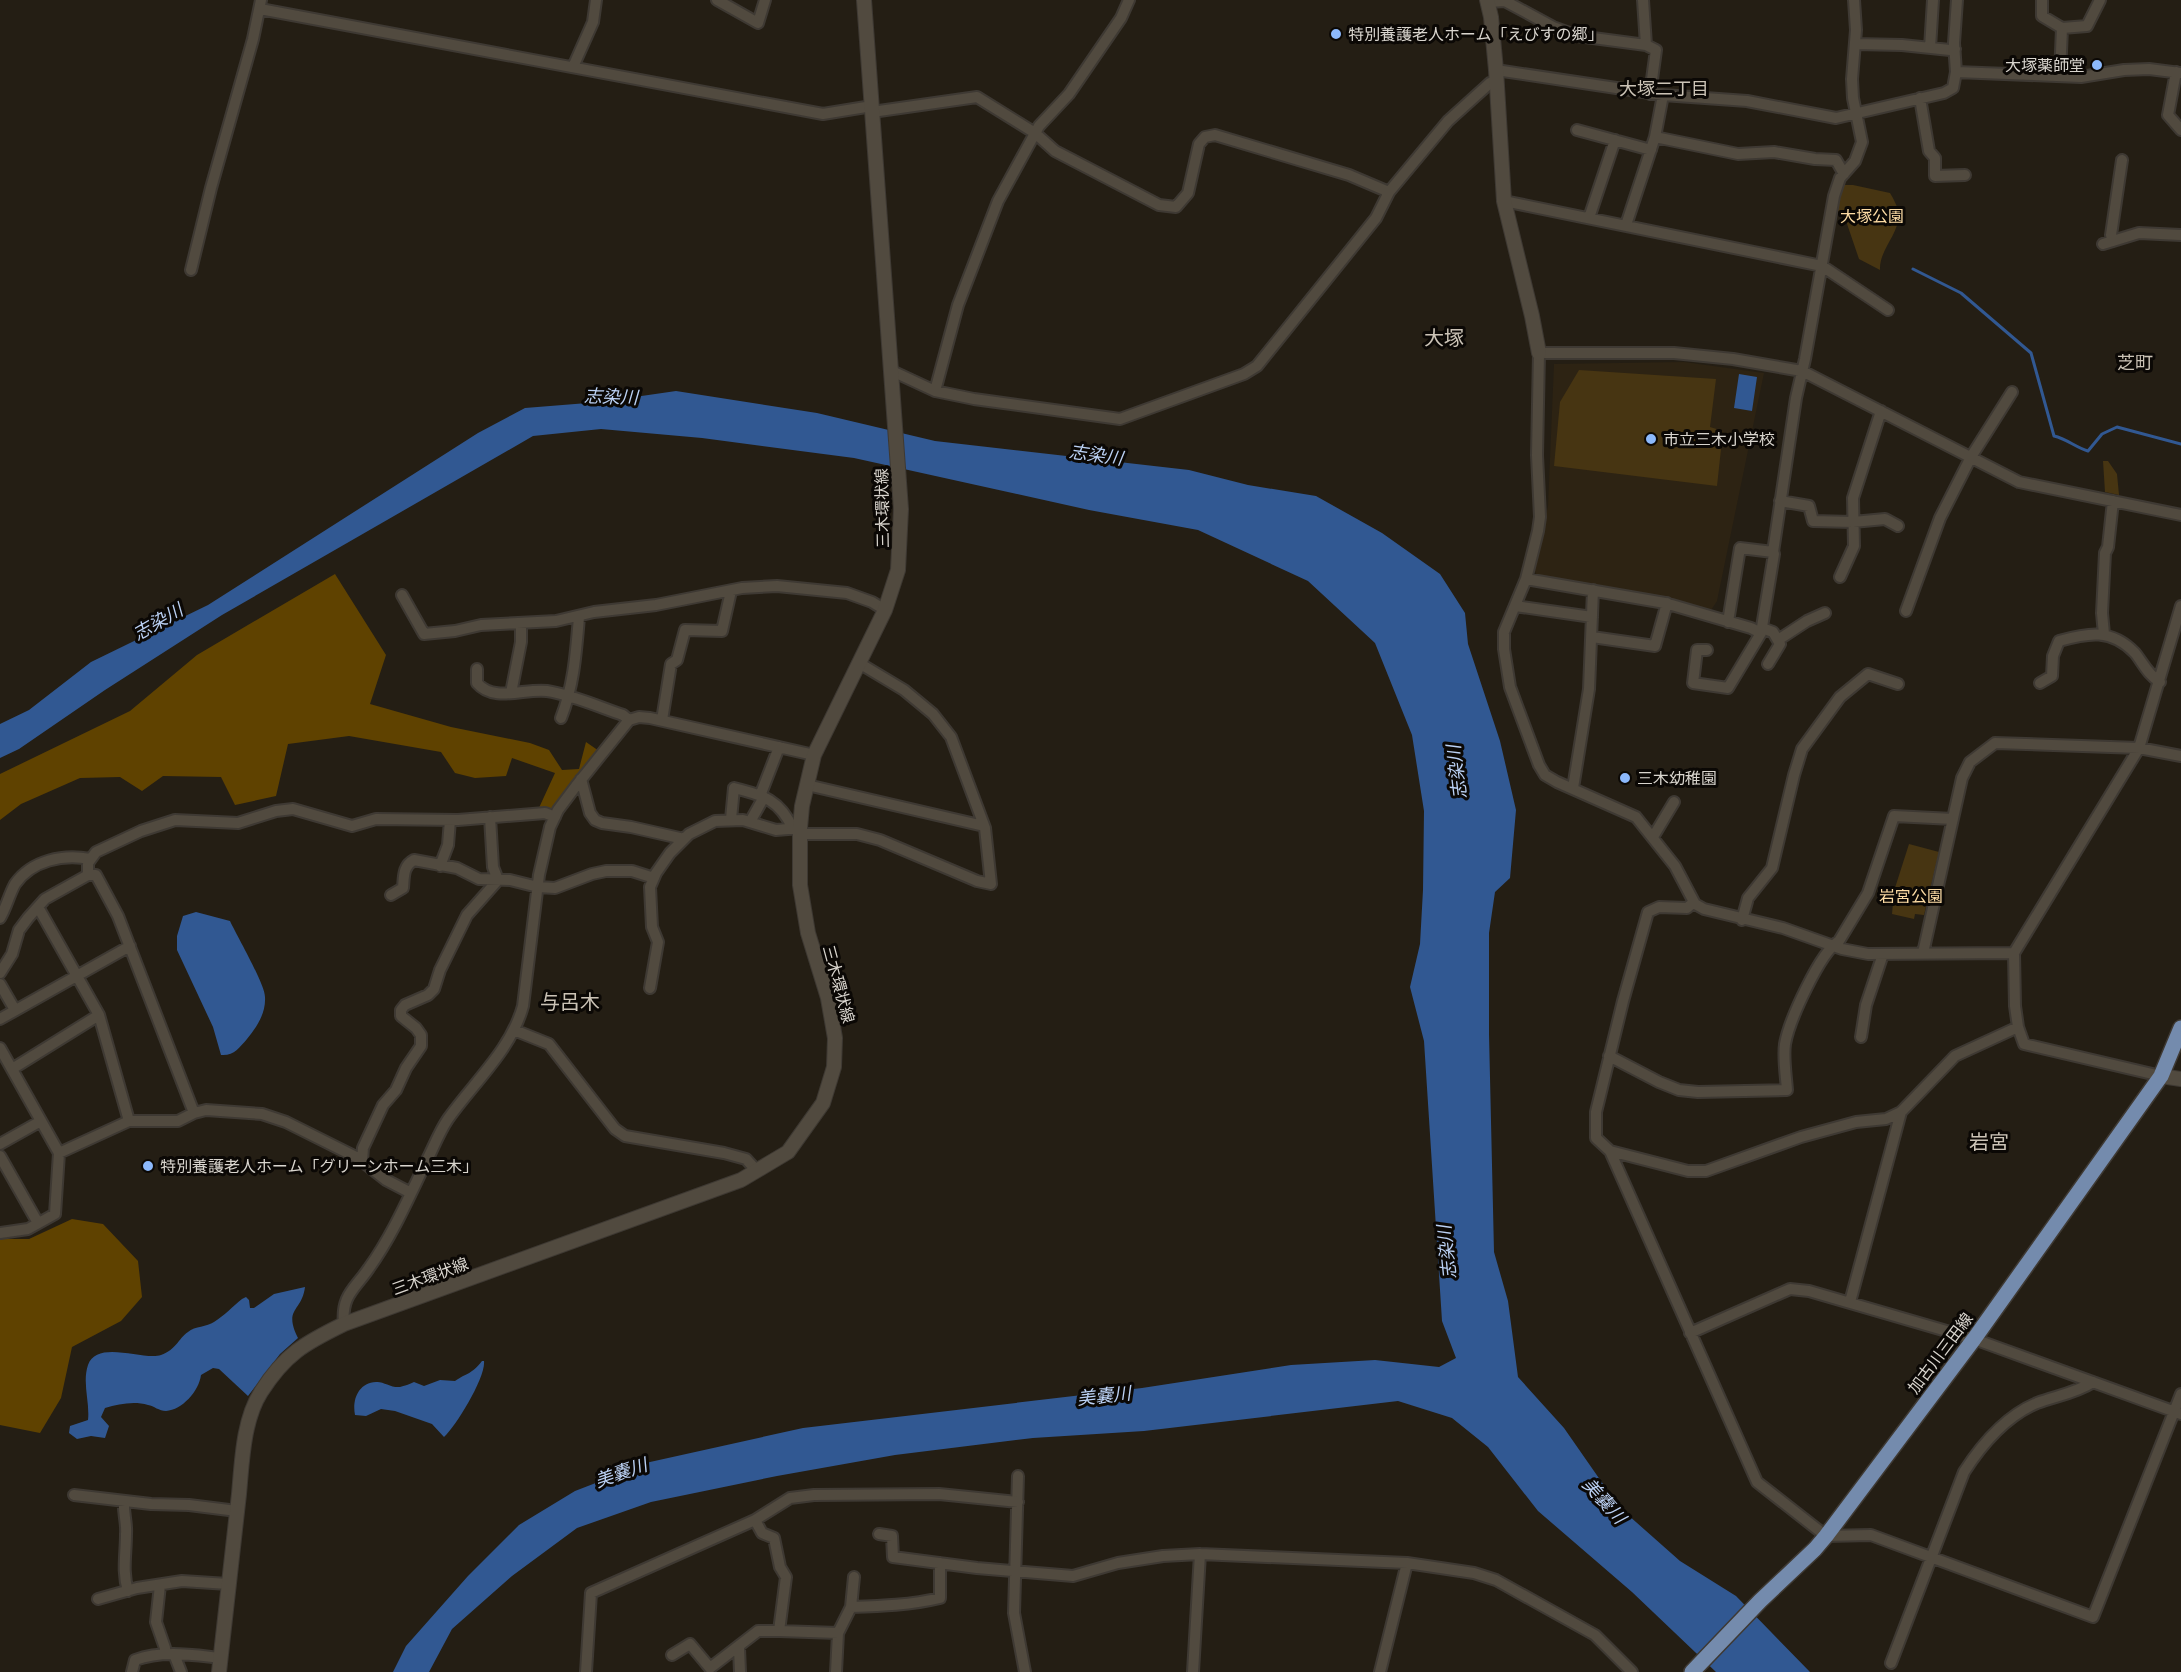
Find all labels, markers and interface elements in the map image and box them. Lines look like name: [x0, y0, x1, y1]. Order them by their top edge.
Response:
place label: 特別養護老人ホーム「えびすの郷」: [1348, 26, 1604, 46]
marker: 特別養護老人ホーム「えびすの郷」: [1329, 27, 1343, 41]
place label: 大塚薬師堂: [2005, 57, 2085, 77]
marker: 大塚薬師堂: [2090, 58, 2104, 72]
district label: 大塚二丁目: [1619, 79, 1709, 102]
park label: 大塚公園: [1840, 208, 1904, 228]
district label: 大塚: [1424, 327, 1464, 353]
district label: 芝町: [2117, 353, 2153, 376]
water label: 志染川: [584, 386, 640, 411]
place label: 市立三木小学校: [1663, 431, 1775, 451]
marker: 市立三木小学校: [1644, 432, 1658, 446]
water label: 志染川: [1067, 441, 1126, 472]
street label: 三木環状線: [873, 468, 895, 548]
water label: 志染川: [130, 599, 190, 647]
water label: 志染川: [1444, 742, 1473, 800]
place label: 三木幼稚園: [1637, 770, 1717, 790]
marker: 三木幼稚園: [1618, 771, 1632, 785]
park label: 岩宮公園: [1879, 888, 1943, 908]
street label: 三木環状線: [817, 943, 857, 1026]
district label: 与呂木: [540, 991, 600, 1017]
district label: 岩宮: [1969, 1131, 2009, 1157]
place label: 特別養護老人ホーム「グリーンホーム三木」: [160, 1158, 478, 1178]
marker: 特別養護老人ホーム「グリーンホーム三木」: [141, 1159, 155, 1173]
water label: 志染川: [1434, 1222, 1463, 1280]
street label: 三木環状線: [390, 1255, 472, 1301]
street label: 加古川三田線: [1905, 1310, 1978, 1399]
water label: 美嚢川: [1076, 1383, 1134, 1412]
water label: 美嚢川: [592, 1454, 653, 1494]
water label: 美嚢川: [1576, 1474, 1631, 1531]

